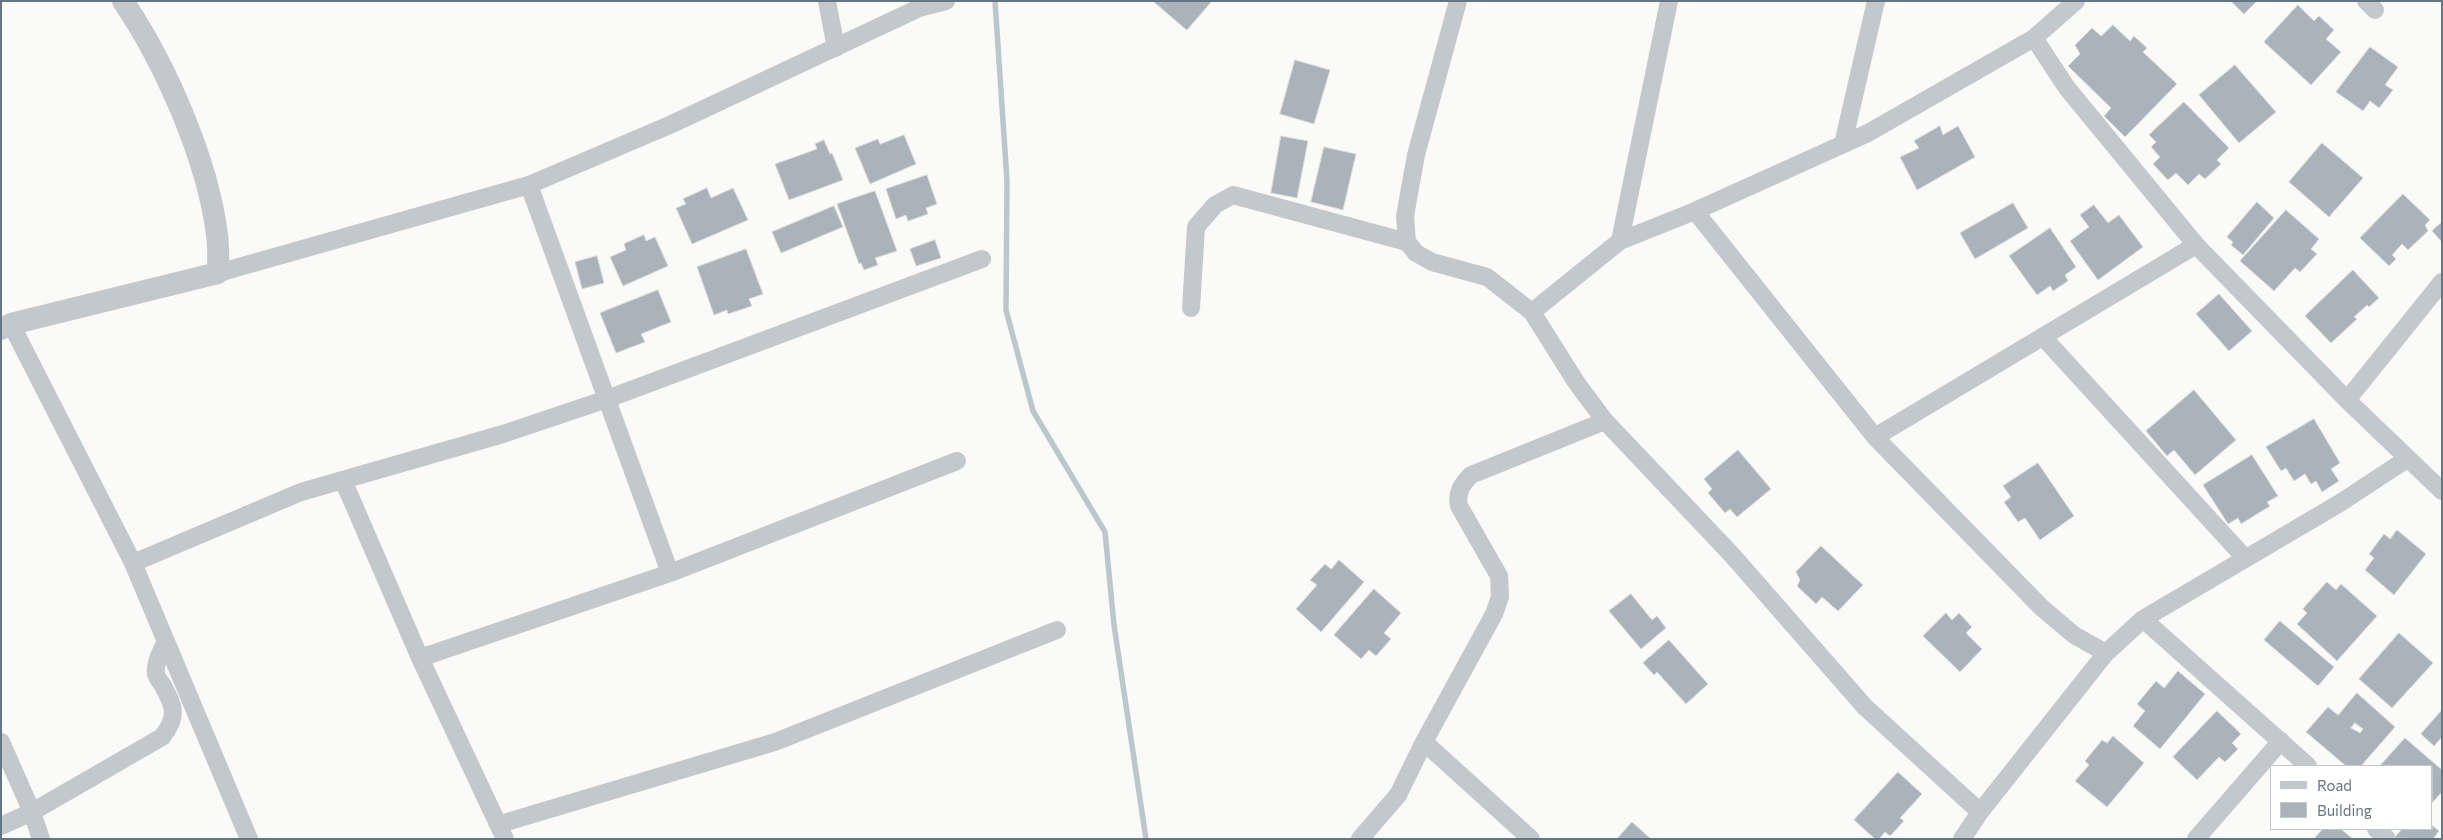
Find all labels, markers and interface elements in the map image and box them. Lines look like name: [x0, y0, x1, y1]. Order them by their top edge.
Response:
legend: [2270, 765, 2433, 830]
text: Road: [2317, 776, 2352, 794]
text: Building: [2317, 801, 2372, 819]

